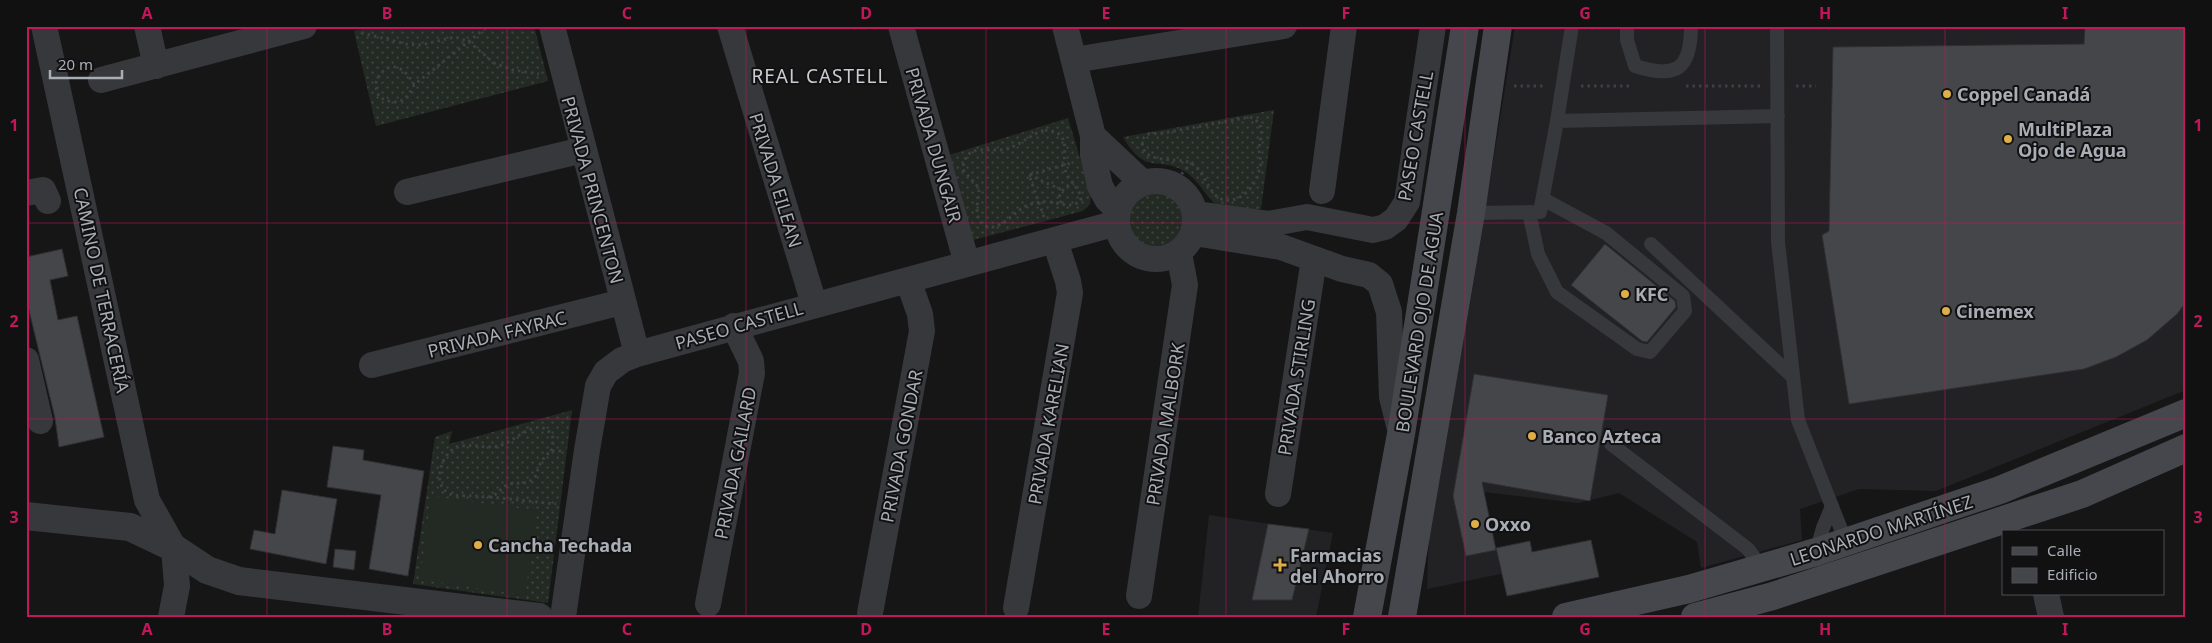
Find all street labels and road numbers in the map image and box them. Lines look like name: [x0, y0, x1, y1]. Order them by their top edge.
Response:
street label: PRIVADA DUNGAIR: [900, 64, 968, 226]
street label: PASEO CASTELL: [1392, 69, 1438, 203]
street label: PRIVADA PRINCENTON: [556, 94, 630, 286]
street label: PRIVADA EILEAN: [744, 110, 808, 250]
street label: CAMINO DE TERRACERÍA: [69, 185, 136, 395]
street label: BOULEVARD OJO DE AGUA: [1390, 209, 1448, 434]
street label: PASEO CASTELL: [672, 295, 806, 355]
street label: PRIVADA STIRLING: [1272, 297, 1320, 457]
street label: PRIVADA FAYRAC: [425, 305, 569, 363]
street label: PRIVADA MALBORK: [1140, 340, 1190, 507]
street label: PRIVADA KARELIAN: [1022, 342, 1074, 506]
street label: PRIVADA GONDAR: [874, 368, 928, 524]
street label: PRIVADA GAILARD: [708, 385, 762, 541]
street label: LEONARDO MARTÍNEZ: [1787, 489, 1975, 571]

